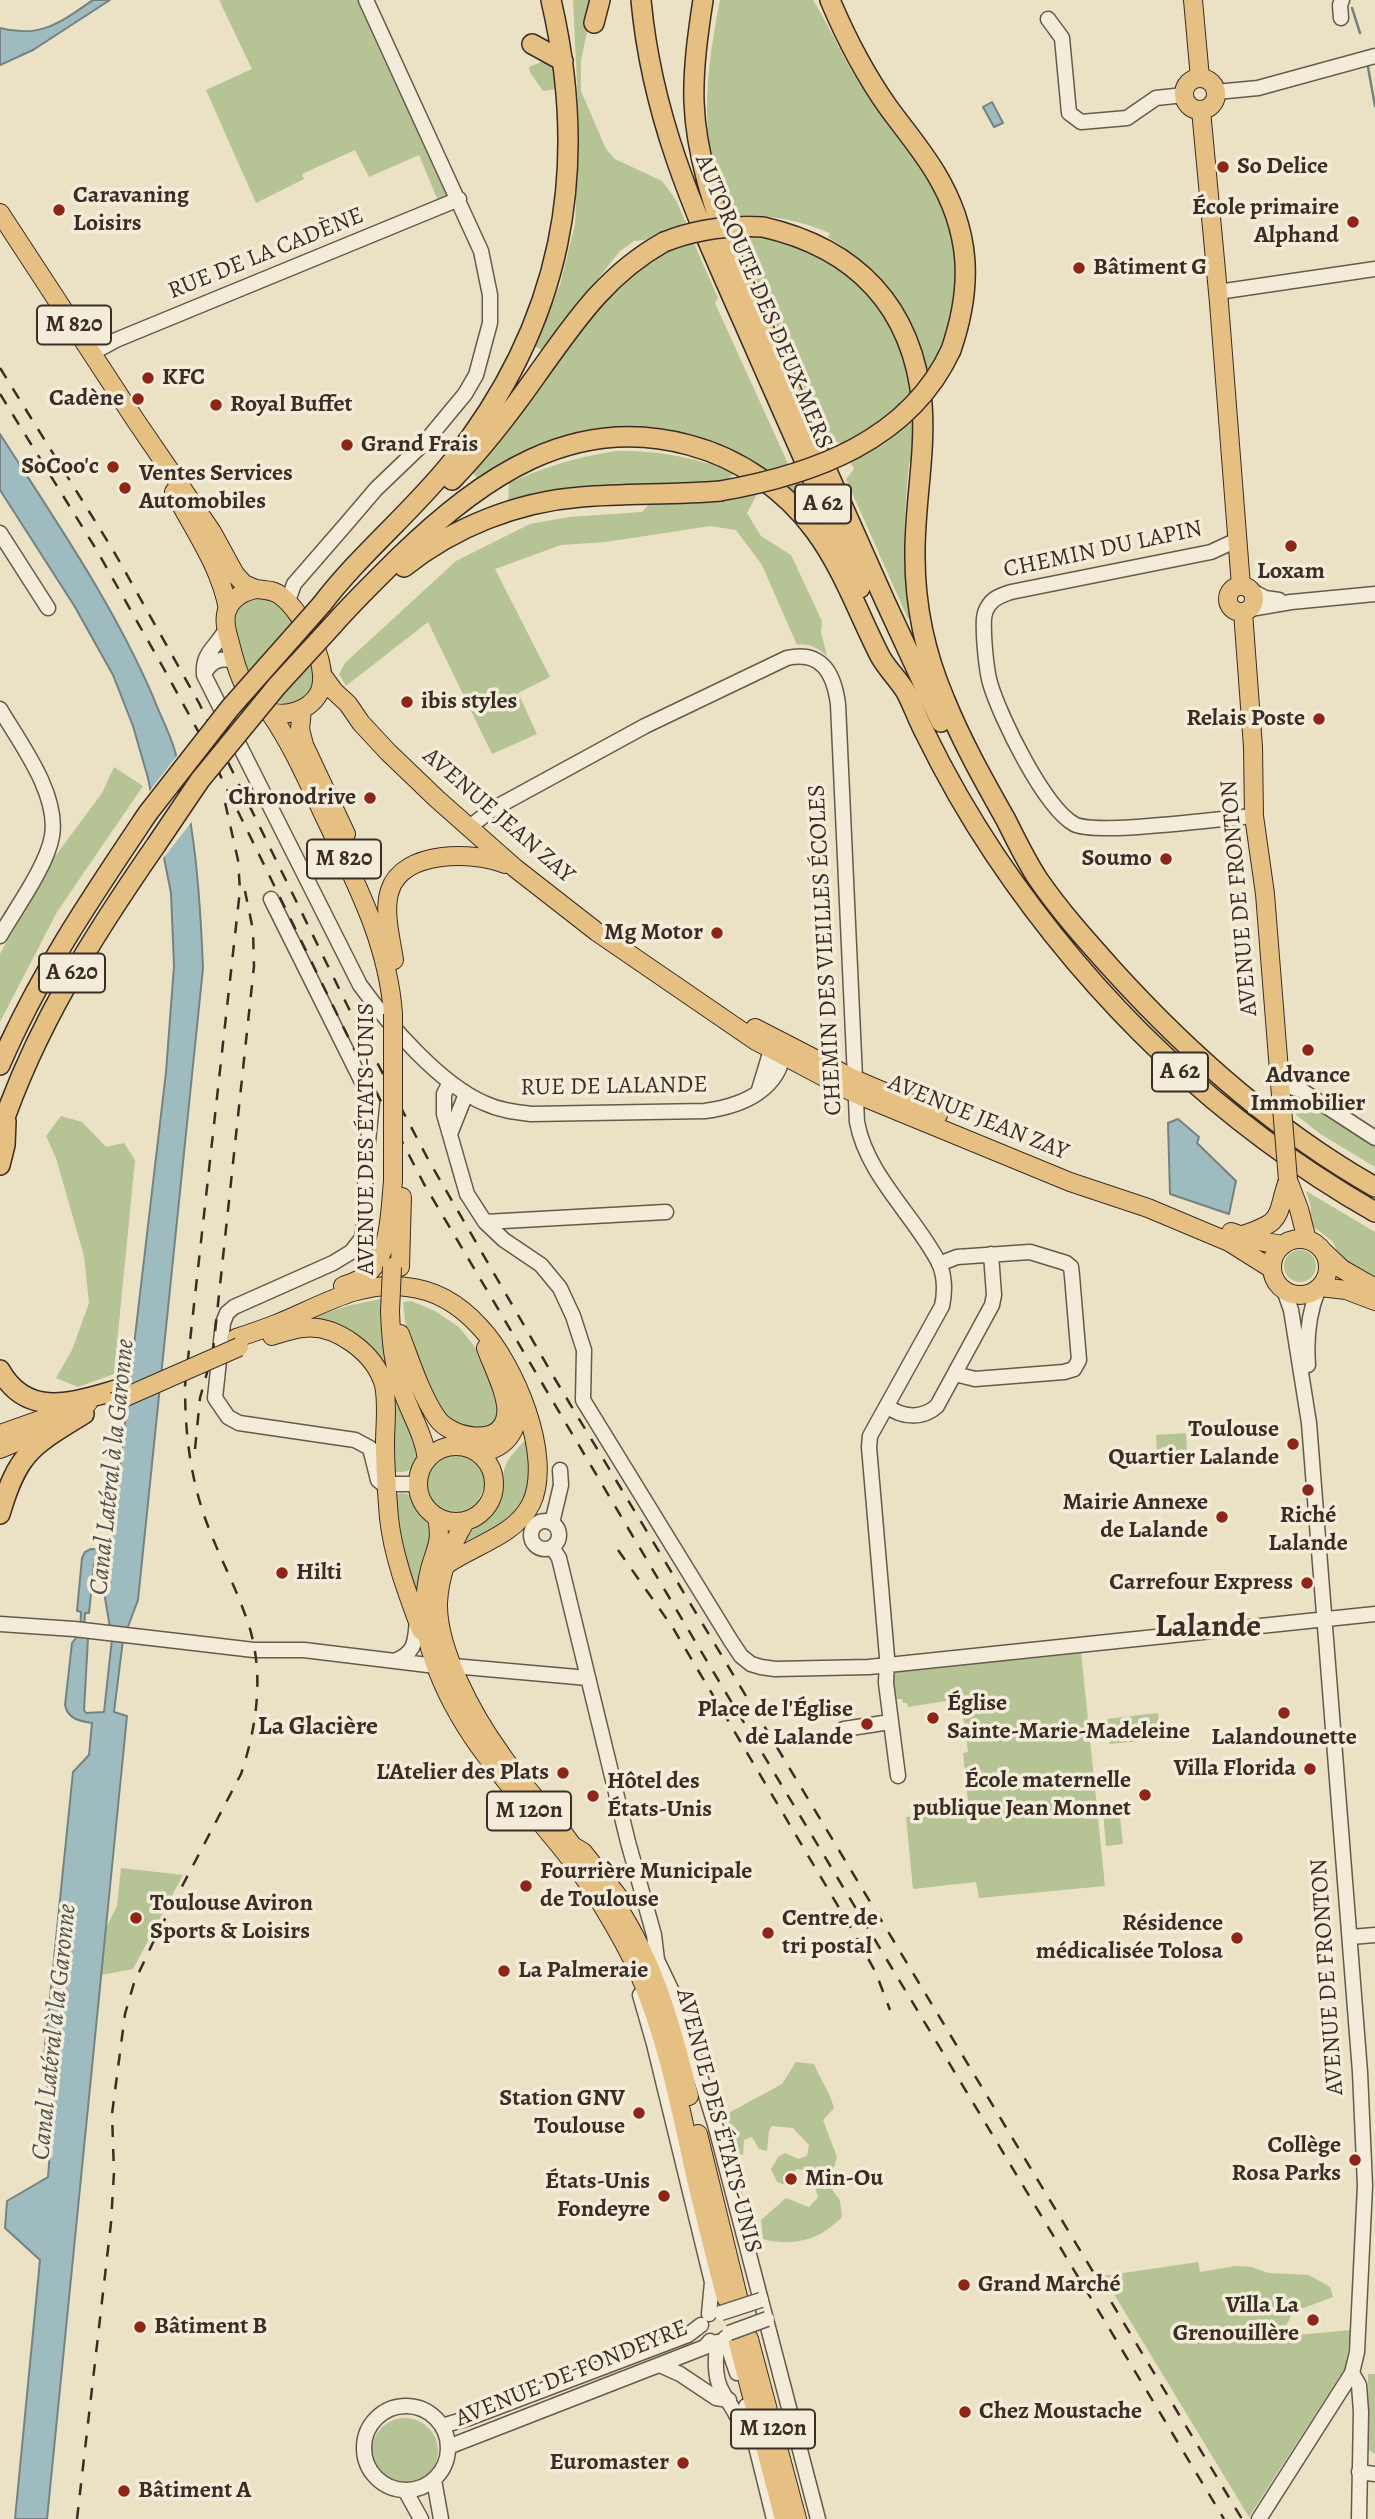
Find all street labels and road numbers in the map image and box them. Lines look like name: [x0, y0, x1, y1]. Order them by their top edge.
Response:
street label: AUTOROUTE DES DEUX MERS: [688, 150, 838, 454]
street label: RUE DE LA CADÈNE: [164, 202, 368, 306]
road number: M 820: [37, 306, 111, 344]
road number: A 62: [795, 484, 851, 524]
street label: CHEMIN DU LAPIN: [1001, 515, 1205, 585]
street label: AVENUE JEAN ZAY: [416, 742, 580, 890]
street label: AVENUE DE FRONTON: [1215, 779, 1265, 1017]
street label: CHEMIN DES VIEILLES ÉCOLES: [803, 784, 849, 1116]
road number: M 820: [307, 839, 381, 878]
road number: A 620: [39, 954, 105, 992]
street label: AVENUE DES ÉTATS-UNIS: [353, 1003, 381, 1275]
road number: A 62: [1152, 1052, 1208, 1092]
street label: AVENUE JEAN ZAY: [884, 1069, 1072, 1167]
street label: RUE DE LALANDE: [520, 1071, 708, 1103]
road number: M 120n: [487, 1792, 571, 1830]
street label: AVENUE DE FRONTON: [1305, 1858, 1351, 2096]
street label: AVENUE DES ÉTATS-UNIS: [669, 1986, 767, 2256]
street label: AVENUE DE FONDEYRE: [452, 2314, 692, 2434]
road number: M 120n: [731, 2410, 815, 2448]

